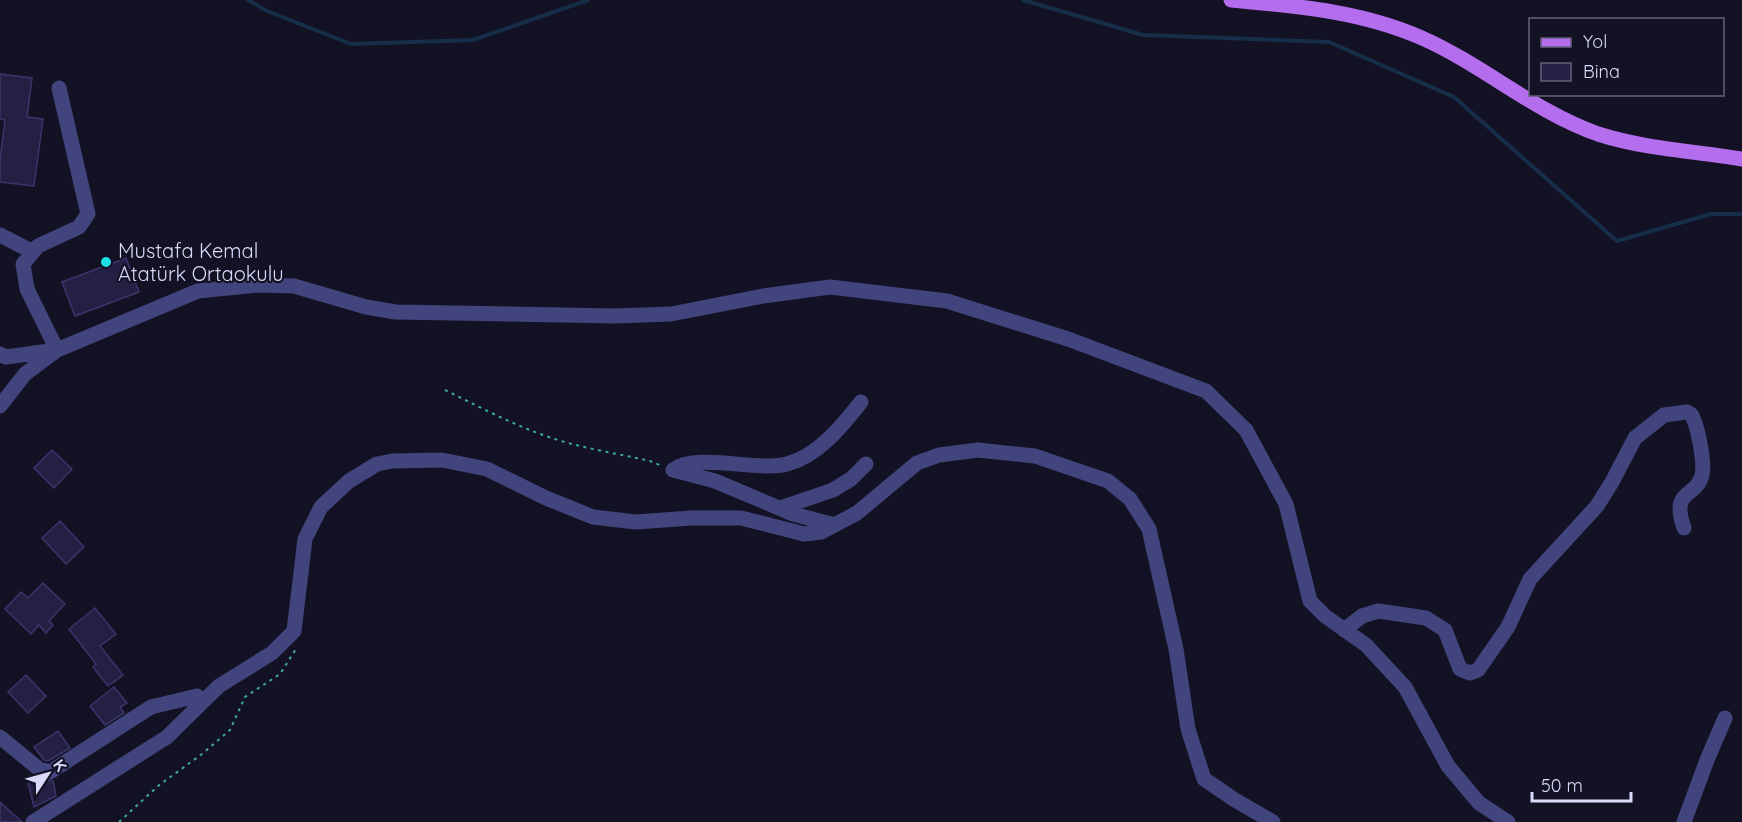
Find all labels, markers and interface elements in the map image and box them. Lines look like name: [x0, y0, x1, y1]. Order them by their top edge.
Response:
legend: [1529, 18, 1724, 96]
text: Yol: [1583, 30, 1607, 53]
text: Bina: [1583, 60, 1620, 83]
place label: Mustafa Kemal Atatürk Ortaokulu: [118, 238, 284, 286]
marker: Mustafa Kemal Atatürk Ortaokulu: [99, 255, 113, 269]
north arrow: [18, 744, 78, 804]
text: K: [49, 755, 71, 775]
scale bar: [1532, 765, 1631, 803]
text: 50 m: [1541, 774, 1583, 797]

